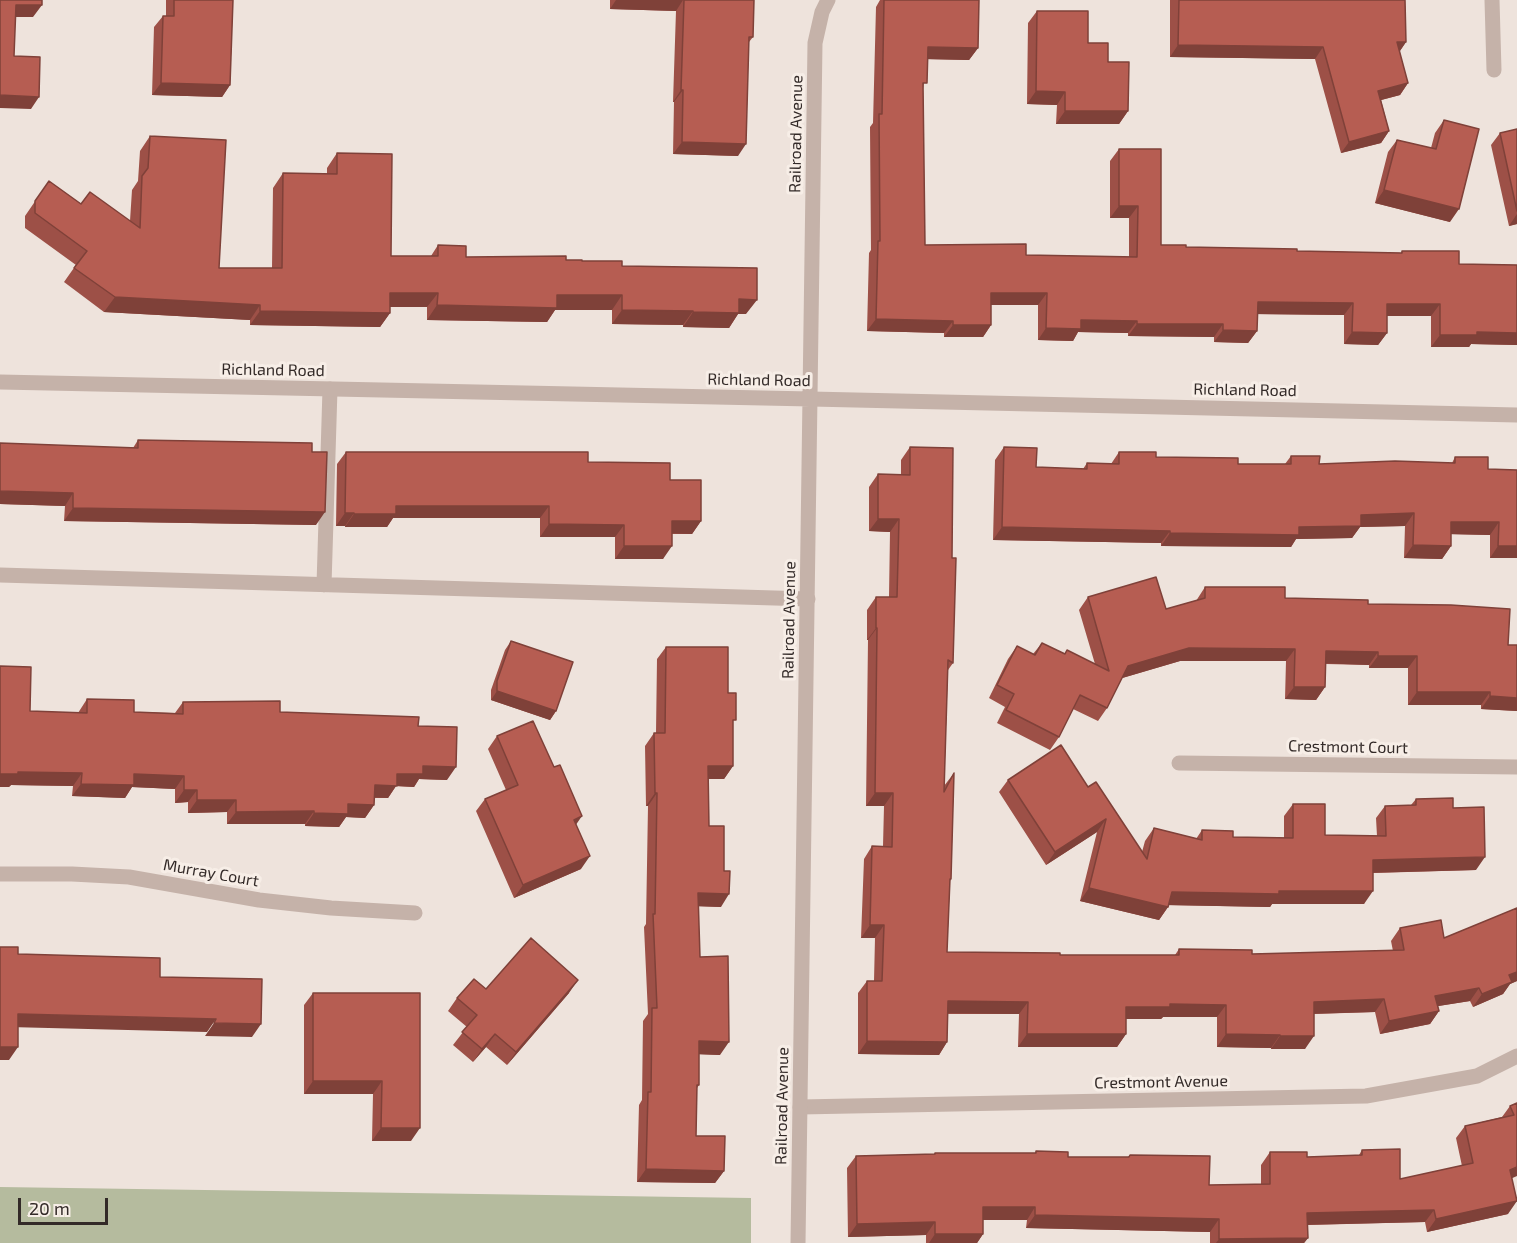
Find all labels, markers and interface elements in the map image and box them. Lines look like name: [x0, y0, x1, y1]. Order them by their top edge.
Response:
street label: Railroad Avenue: [785, 75, 807, 193]
street label: Richland Road: [221, 359, 325, 381]
street label: Richland Road: [707, 369, 811, 391]
street label: Richland Road: [1193, 379, 1297, 401]
street label: Railroad Avenue: [778, 561, 800, 679]
street label: Crestmont Court: [1288, 736, 1408, 758]
street label: Murray Court: [162, 855, 260, 891]
street label: Railroad Avenue: [771, 1047, 793, 1165]
street label: Crestmont Avenue: [1094, 1071, 1228, 1093]
scale bar: [21, 1186, 111, 1224]
text: 20 m: [29, 1197, 70, 1219]

